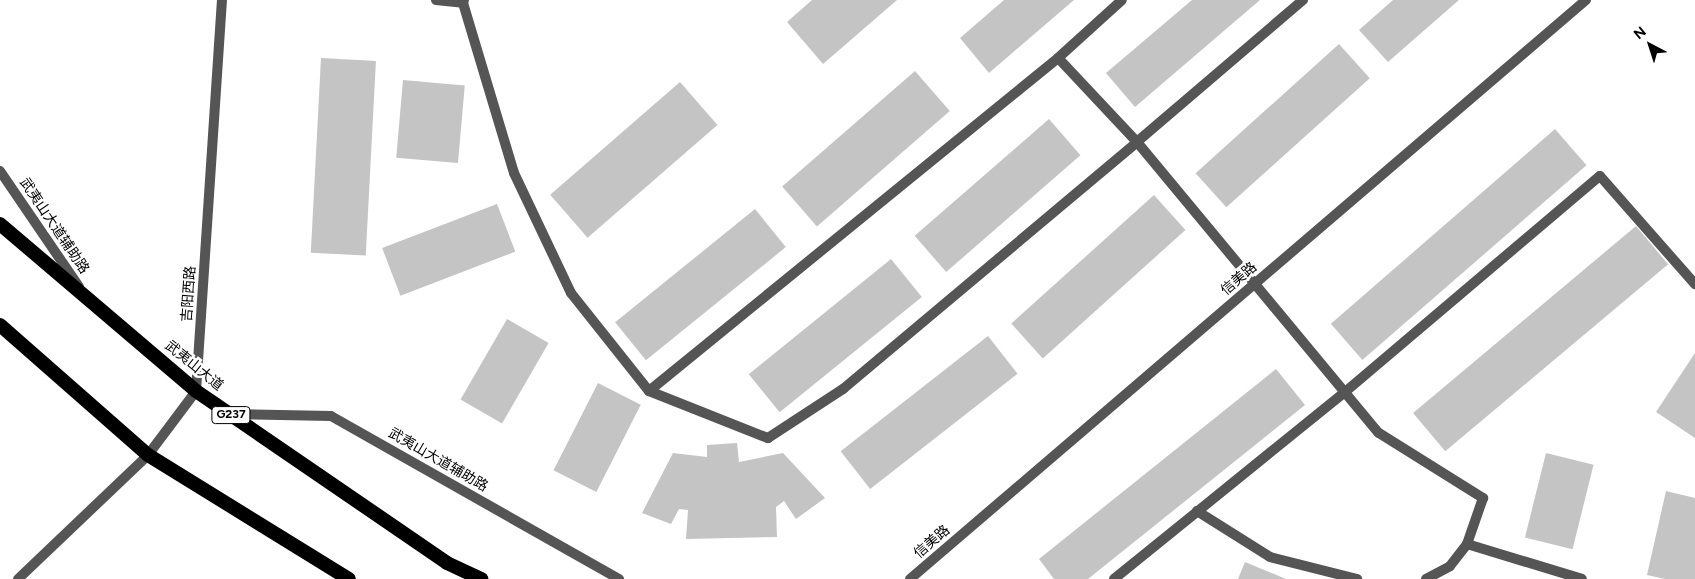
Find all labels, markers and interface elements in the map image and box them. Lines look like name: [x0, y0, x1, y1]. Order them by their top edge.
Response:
north arrow: [1625, 20, 1675, 70]
text: N: [1630, 23, 1650, 43]
street label: 武夷山大道辅助路: [16, 175, 92, 277]
street label: 信美路: [1218, 259, 1260, 299]
street label: 吉阳西路: [179, 265, 199, 323]
street label: 武夷山大道: [162, 337, 226, 395]
road number: G237: [211, 406, 251, 424]
street label: 武夷山大道辅助路: [385, 425, 491, 495]
street label: 信美路: [911, 522, 953, 562]

